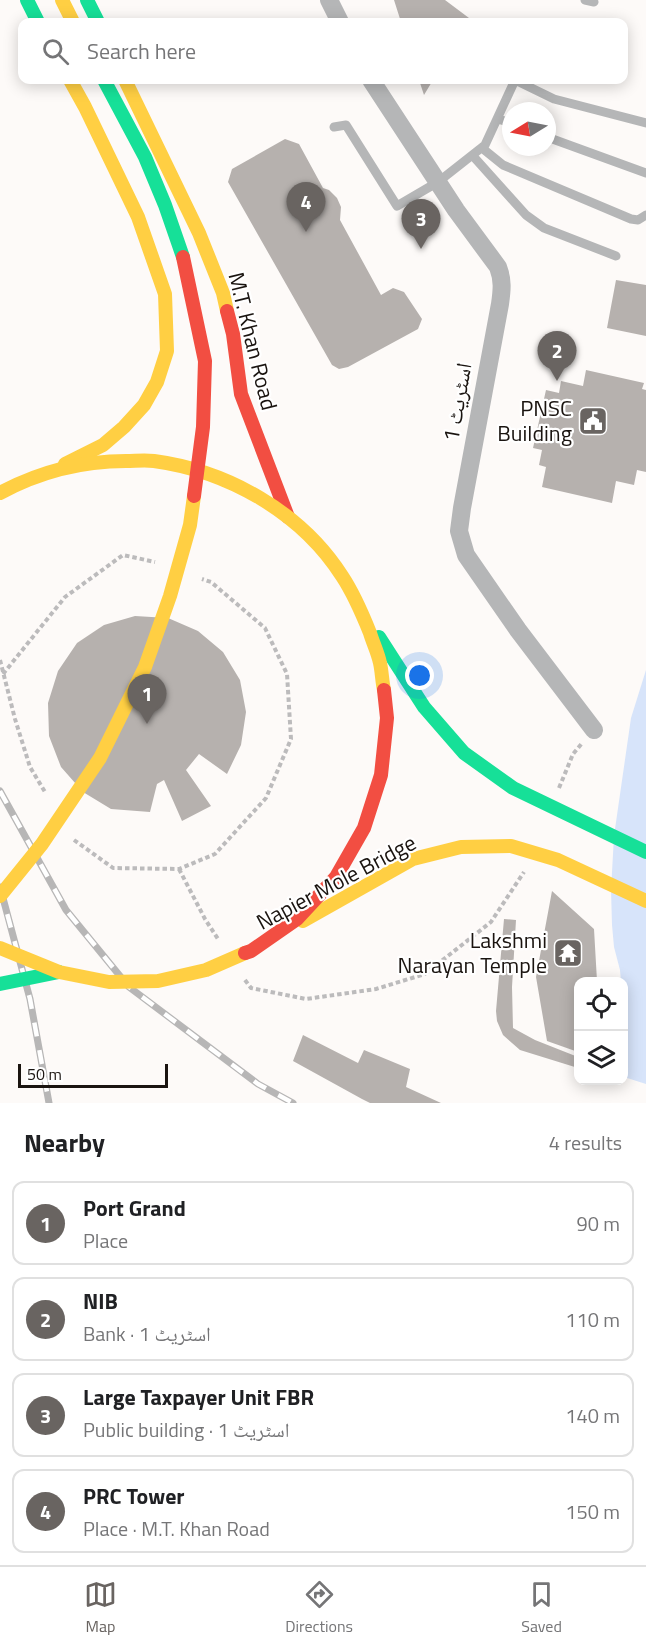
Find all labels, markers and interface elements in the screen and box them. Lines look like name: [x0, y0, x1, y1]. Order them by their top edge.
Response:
search box: [18, 18, 628, 84]
text: Search here: [87, 34, 196, 68]
icon: search: [39, 35, 72, 68]
north arrow: [502, 102, 556, 156]
pin: 4: [286, 182, 326, 232]
pin: 3: [402, 200, 440, 249]
street label: M.T. Khan Road: [219, 268, 287, 414]
pin: 2: [538, 332, 576, 381]
street label: اسٹریٹ 1: [433, 360, 481, 444]
place label: PNSC Building: [497, 391, 572, 450]
public building icon: PNSC Building: [577, 405, 609, 437]
your location: [405, 661, 434, 690]
pin: 1: [128, 674, 166, 724]
street label: Napier Mole Bridge: [250, 825, 422, 939]
place label: Lakshmi Narayan Temple: [398, 923, 547, 982]
temple icon: Lakshmi Narayan Temple: [552, 937, 584, 969]
map controls: [574, 977, 628, 1085]
button: locate: [574, 977, 628, 1031]
button: layers: [574, 1031, 628, 1085]
scale bar: [18, 1061, 168, 1088]
text: 50 m: [27, 1062, 62, 1086]
text: Nearby: [24, 1123, 105, 1162]
text: 4 results: [549, 1127, 622, 1158]
text: Port Grand: [83, 1191, 186, 1225]
text: 1: [40, 1208, 51, 1239]
text: 90 m: [576, 1208, 620, 1239]
text: Place: [83, 1225, 128, 1256]
text: NIB: [83, 1284, 118, 1318]
text: 2: [40, 1304, 51, 1335]
text: 110 m: [565, 1304, 620, 1335]
text: Bank · اسٹریٹ 1: [83, 1318, 211, 1349]
text: Large Taxpayer Unit FBR: [83, 1380, 314, 1414]
text: 3: [40, 1400, 51, 1431]
text: 140 m: [565, 1400, 620, 1431]
text: Public building · اسٹریٹ 1: [83, 1414, 289, 1445]
text: PRC Tower: [83, 1479, 185, 1513]
text: 4: [40, 1496, 51, 1527]
text: 150 m: [565, 1496, 620, 1527]
text: Place · M.T. Khan Road: [83, 1513, 270, 1544]
tab: Map: [84, 1578, 117, 1638]
tab: Directions: [285, 1578, 353, 1638]
tab: Saved: [521, 1578, 562, 1638]

